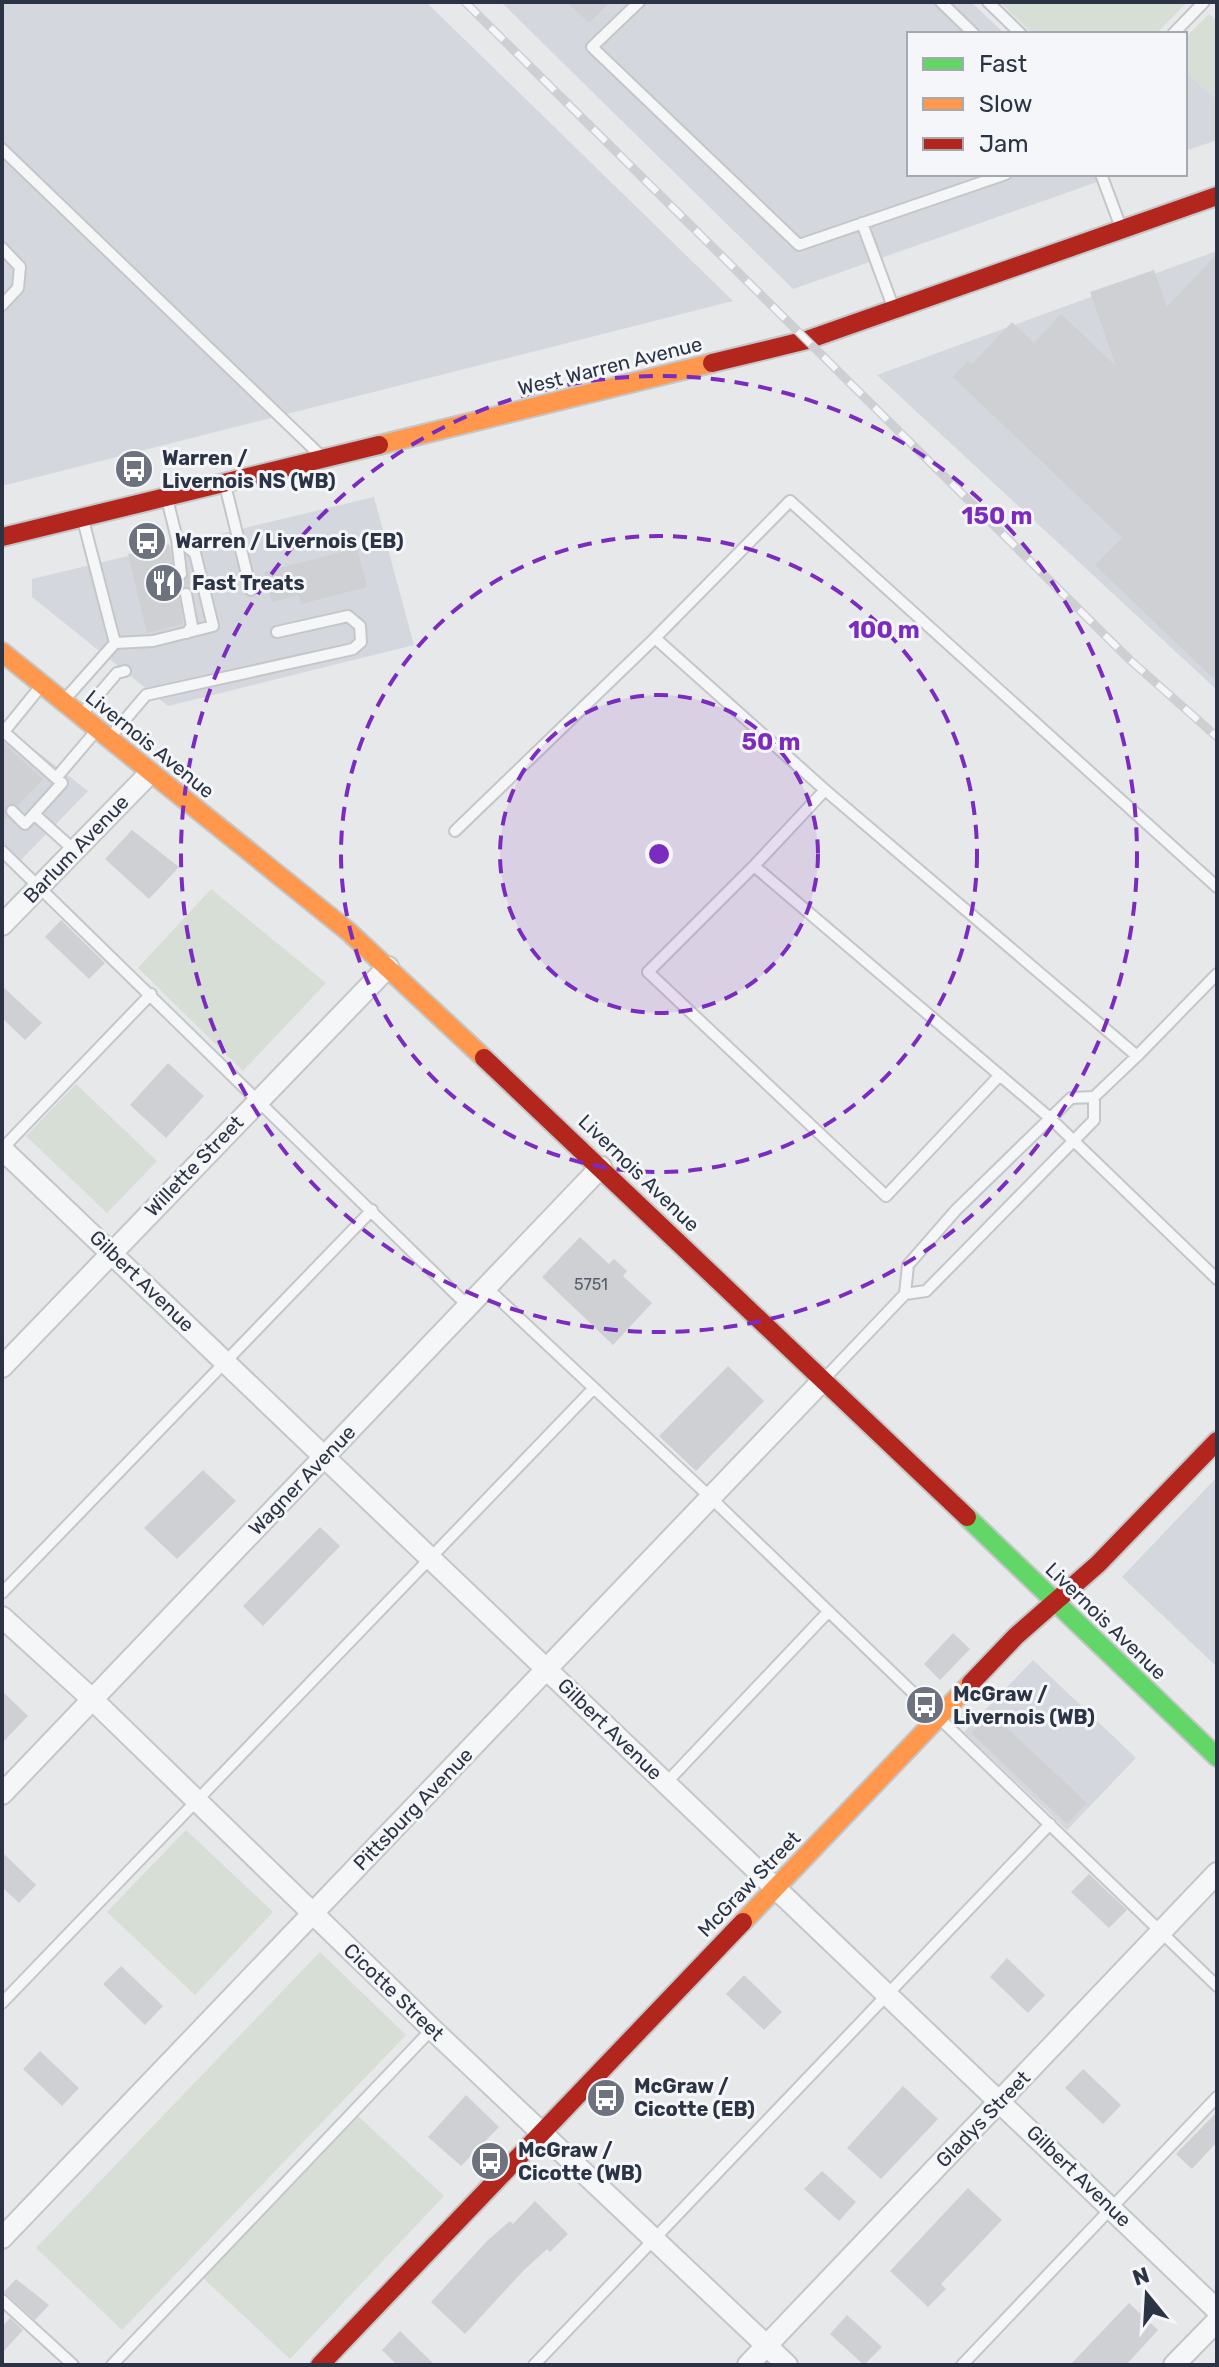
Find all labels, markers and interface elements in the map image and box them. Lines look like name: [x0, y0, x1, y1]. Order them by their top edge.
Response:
legend: [907, 32, 1187, 176]
text: Fast: [979, 50, 1027, 78]
text: Slow: [979, 90, 1032, 118]
text: Jam: [979, 130, 1029, 158]
street label: West Warren Avenue: [516, 332, 704, 400]
place label: Warren / Livernois NS (WB): [162, 446, 336, 493]
bus stop icon: Warren / Livernois NS (WB): [113, 448, 155, 490]
text: 150 m: [962, 502, 1032, 530]
bus stop icon: Warren / Livernois (EB): [126, 520, 168, 562]
place label: Warren / Livernois (EB): [175, 529, 404, 553]
restaurant icon: Fast Treats: [143, 562, 185, 604]
place label: Fast Treats: [192, 571, 304, 595]
text: 100 m: [848, 616, 920, 644]
street label: Livernois Avenue: [81, 685, 219, 803]
text: 50 m: [742, 728, 800, 756]
street label: Barlum Avenue: [18, 790, 134, 908]
centre of rings: [645, 840, 673, 868]
street label: Livernois Avenue: [574, 1109, 704, 1237]
street label: Willette Street: [140, 1110, 248, 1222]
street label: Gilbert Avenue: [85, 1225, 199, 1337]
house number: 5751: [574, 1275, 608, 1294]
street label: Wagner Avenue: [244, 1420, 360, 1540]
street label: Livernois Avenue: [1041, 1557, 1171, 1685]
street label: Gilbert Avenue: [553, 1673, 667, 1785]
place label: McGraw / Livernois (WB): [953, 1682, 1095, 1729]
bus stop icon: McGraw / Livernois (WB): [904, 1684, 946, 1726]
street label: Pittsburg Avenue: [348, 1743, 478, 1875]
street label: McGraw Street: [693, 1826, 805, 1942]
street label: Cicotte Street: [339, 1938, 449, 2046]
street label: Gladys Street: [931, 2066, 1035, 2172]
place label: McGraw / Cicotte (EB): [634, 2074, 755, 2121]
bus stop icon: McGraw / Cicotte (EB): [585, 2077, 627, 2119]
street label: Gilbert Avenue: [1022, 2120, 1136, 2232]
place label: McGraw / Cicotte (WB): [518, 2138, 642, 2185]
bus stop icon: McGraw / Cicotte (WB): [469, 2140, 511, 2182]
north arrow: [1107, 2255, 1187, 2335]
text: N: [1129, 2261, 1153, 2292]

